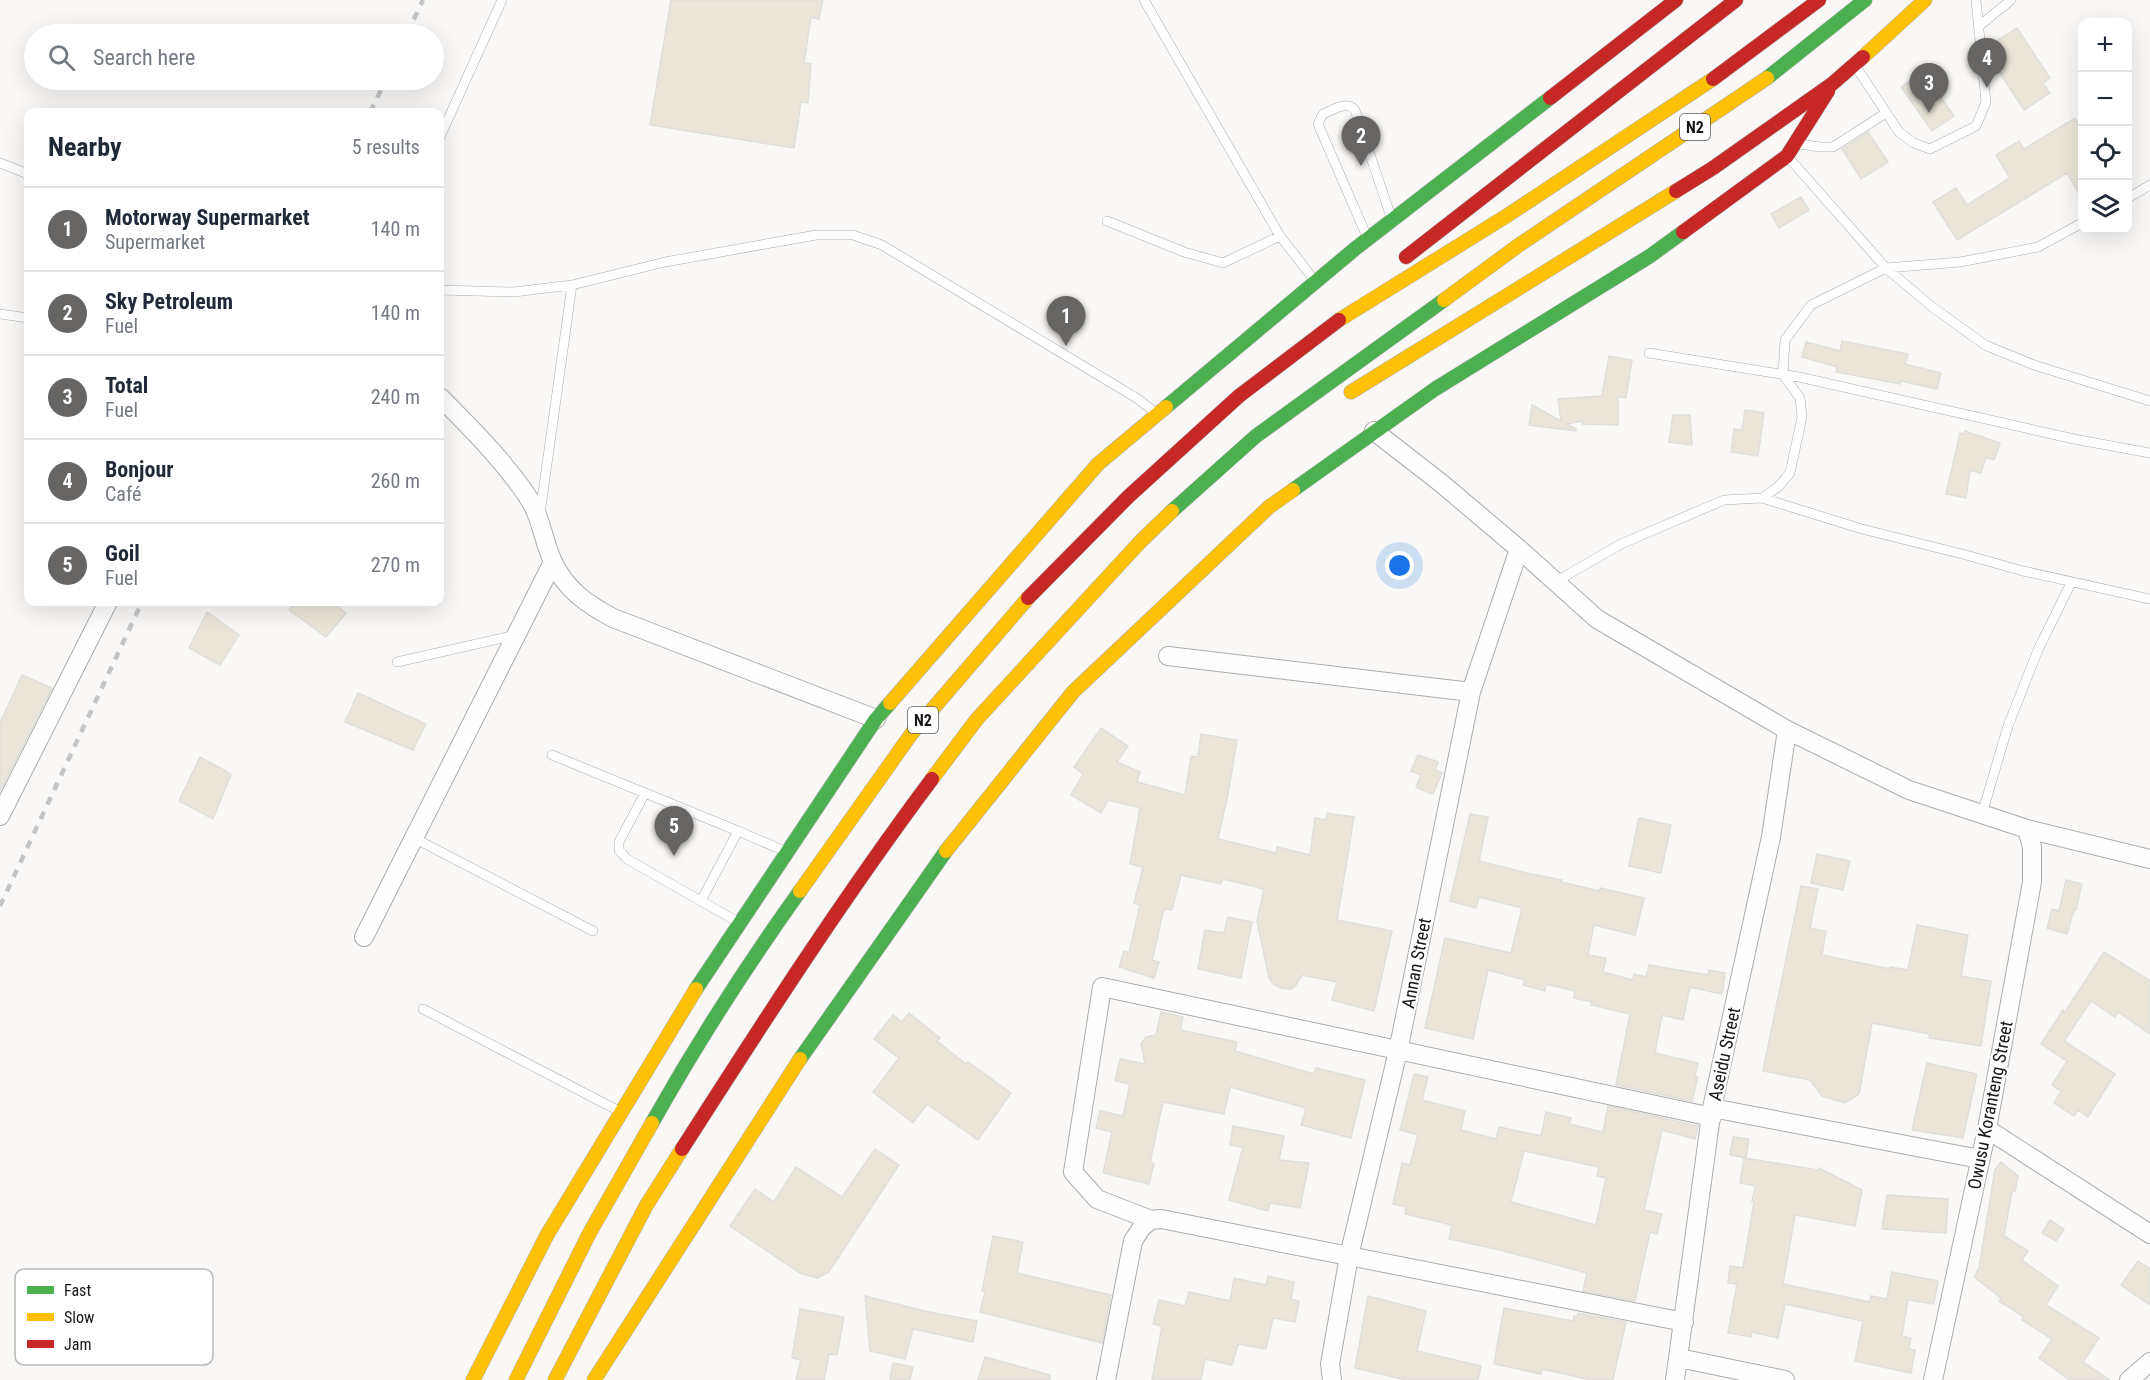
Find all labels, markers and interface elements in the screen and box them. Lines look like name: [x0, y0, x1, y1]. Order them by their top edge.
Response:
map controls: [2078, 18, 2132, 234]
button: +: [2078, 18, 2132, 72]
search box: [24, 24, 444, 90]
pin: 4: [1968, 38, 2006, 88]
icon: search: [45, 41, 78, 74]
text: Search here: [93, 45, 195, 70]
pin: 3: [1910, 63, 1948, 113]
button: −: [2078, 72, 2132, 126]
road number: N2: [1680, 114, 1710, 140]
pin: 2: [1342, 116, 1380, 166]
button: locate: [2078, 126, 2132, 180]
text: Nearby: [48, 132, 122, 162]
text: 5 results: [352, 135, 420, 159]
button: layers: [2078, 180, 2132, 234]
text: Motorway Supermarket: [105, 205, 309, 230]
text: 1: [62, 217, 73, 241]
text: 140 m: [371, 217, 420, 241]
text: Supermarket: [105, 230, 205, 254]
text: Sky Petroleum: [105, 289, 233, 314]
pin: 1: [1046, 296, 1086, 346]
text: 2: [62, 301, 73, 325]
text: 140 m: [371, 301, 420, 325]
text: Fuel: [105, 314, 138, 338]
text: Total: [105, 373, 148, 398]
text: 3: [62, 385, 73, 409]
text: 240 m: [371, 385, 420, 409]
text: Fuel: [105, 398, 138, 422]
text: Bonjour: [105, 457, 174, 482]
text: 4: [62, 469, 73, 493]
text: 260 m: [371, 469, 420, 493]
text: Café: [105, 482, 141, 506]
text: Goil: [105, 541, 140, 566]
your location: [1385, 551, 1414, 580]
text: 5: [62, 553, 73, 577]
text: 270 m: [371, 553, 420, 577]
text: Fuel: [105, 566, 138, 590]
road number: N2: [908, 707, 938, 733]
pin: 5: [654, 806, 694, 856]
street label: Annan Street: [1397, 916, 1435, 1010]
street label: Aseidu Street: [1704, 1005, 1744, 1103]
street label: Owusu Koranteng Street: [1963, 1019, 2017, 1191]
legend: [15, 1269, 213, 1365]
text: Fast: [64, 1281, 91, 1300]
text: Slow: [64, 1308, 94, 1327]
text: Jam: [64, 1335, 91, 1354]

